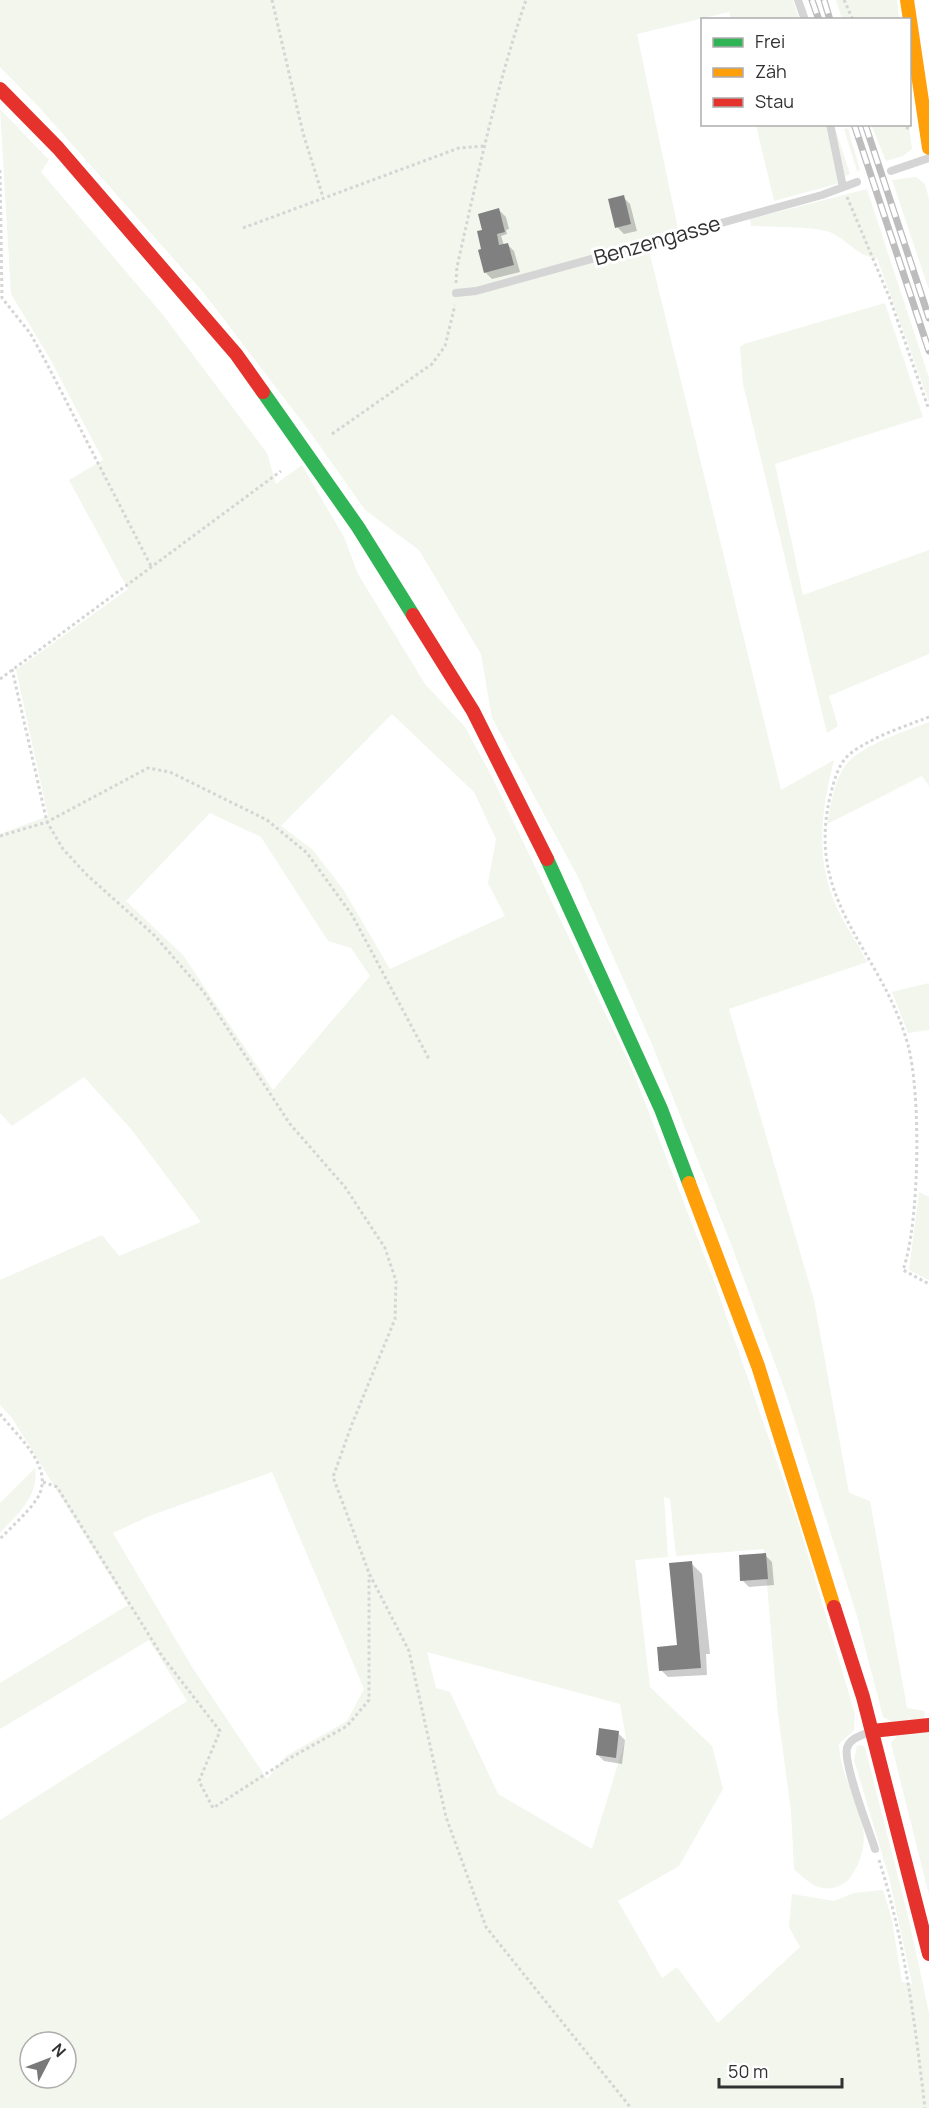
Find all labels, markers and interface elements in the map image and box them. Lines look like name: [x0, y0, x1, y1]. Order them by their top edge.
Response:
legend: [701, 18, 911, 126]
text: Frei: [755, 29, 785, 53]
text: Zäh: [755, 59, 787, 83]
text: Stau: [755, 89, 794, 113]
street label: Benzengasse: [590, 209, 724, 271]
north arrow: [18, 2030, 78, 2090]
text: N: [47, 2038, 71, 2062]
scale bar: [719, 2051, 842, 2089]
text: 50 m: [728, 2059, 768, 2083]

